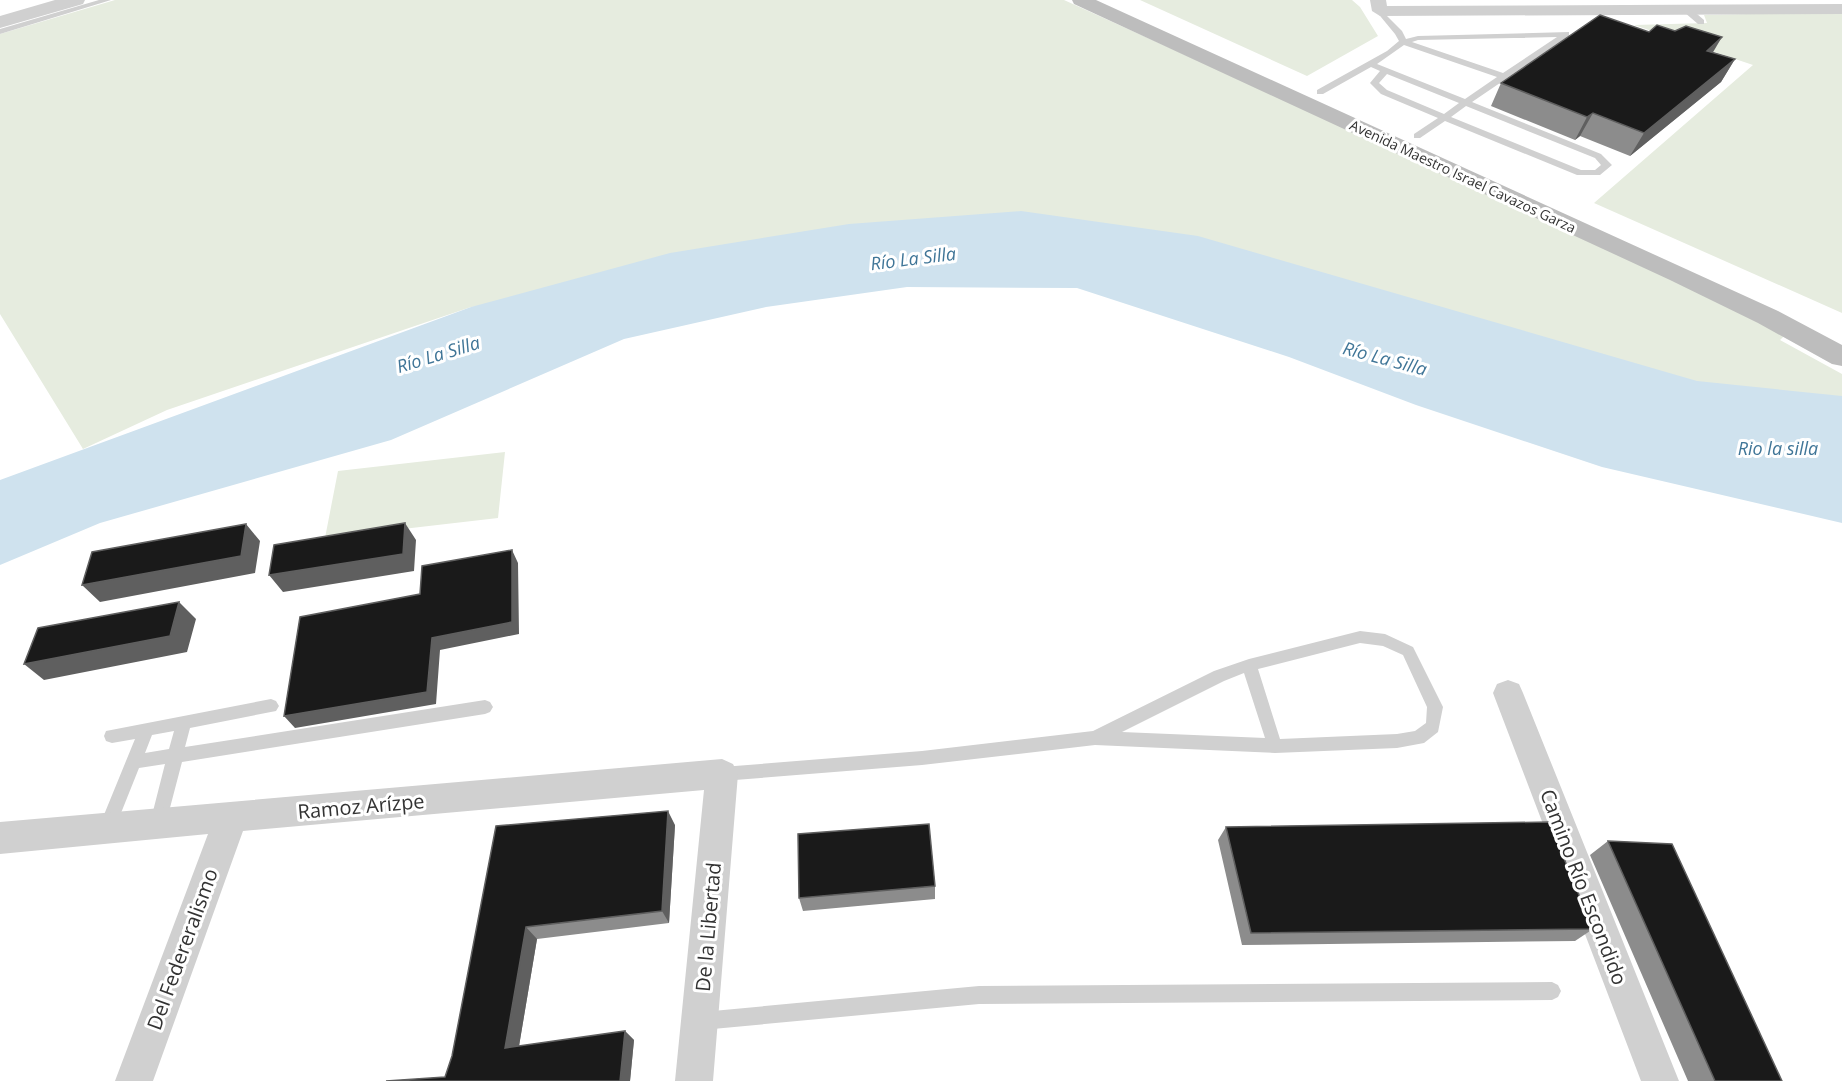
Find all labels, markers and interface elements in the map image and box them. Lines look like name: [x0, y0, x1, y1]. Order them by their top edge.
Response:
street label: Avenida Maestro Israel Cavazos Garza: [1347, 115, 1579, 237]
water label: Río La Silla: [869, 241, 957, 275]
water label: Río La Silla: [393, 330, 483, 378]
water label: Río La Silla: [1340, 335, 1430, 381]
water label: Rio la silla: [1738, 436, 1818, 460]
street label: Camino Río Escondido: [1534, 785, 1634, 989]
street label: Ramoz Arízpe: [296, 787, 426, 825]
street label: De la Libertad: [689, 861, 727, 993]
street label: Del Federeralismo: [140, 865, 224, 1033]

